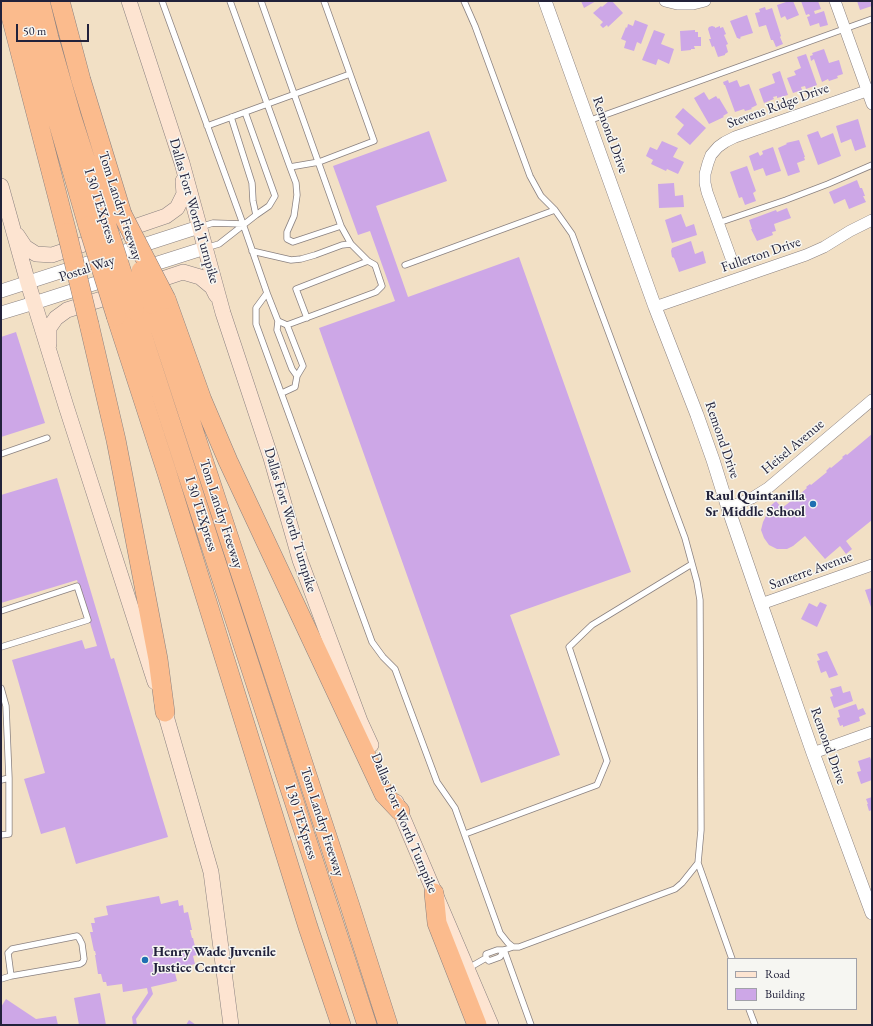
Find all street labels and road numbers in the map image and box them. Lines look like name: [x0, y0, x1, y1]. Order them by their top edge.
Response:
street label: Stevens Ridge Drive: [725, 80, 831, 132]
street label: Remond Drive: [588, 94, 632, 176]
street label: Dallas Fort Worth Turnpike: [165, 136, 223, 286]
street label: Tom Landry Freeway: [94, 149, 146, 263]
street label: I 30 TEXpress: [80, 167, 120, 245]
street label: Fullerton Drive: [719, 234, 803, 276]
street label: Postal Way: [57, 252, 117, 286]
street label: Remond Drive: [701, 399, 743, 481]
street label: Heisel Avenue: [758, 416, 828, 478]
street label: Dallas Fort Worth Turnpike: [260, 446, 320, 594]
street label: Tom Landry Freeway: [195, 457, 247, 571]
street label: I 30 TEXpress: [181, 475, 221, 553]
street label: Santerre Avenue: [767, 548, 855, 594]
street label: Remond Drive: [806, 705, 850, 787]
street label: Dallas Fort Worth Turnpike: [367, 751, 441, 895]
street label: Tom Landry Freeway: [296, 765, 348, 879]
street label: I 30 TEXpress: [281, 783, 321, 861]

